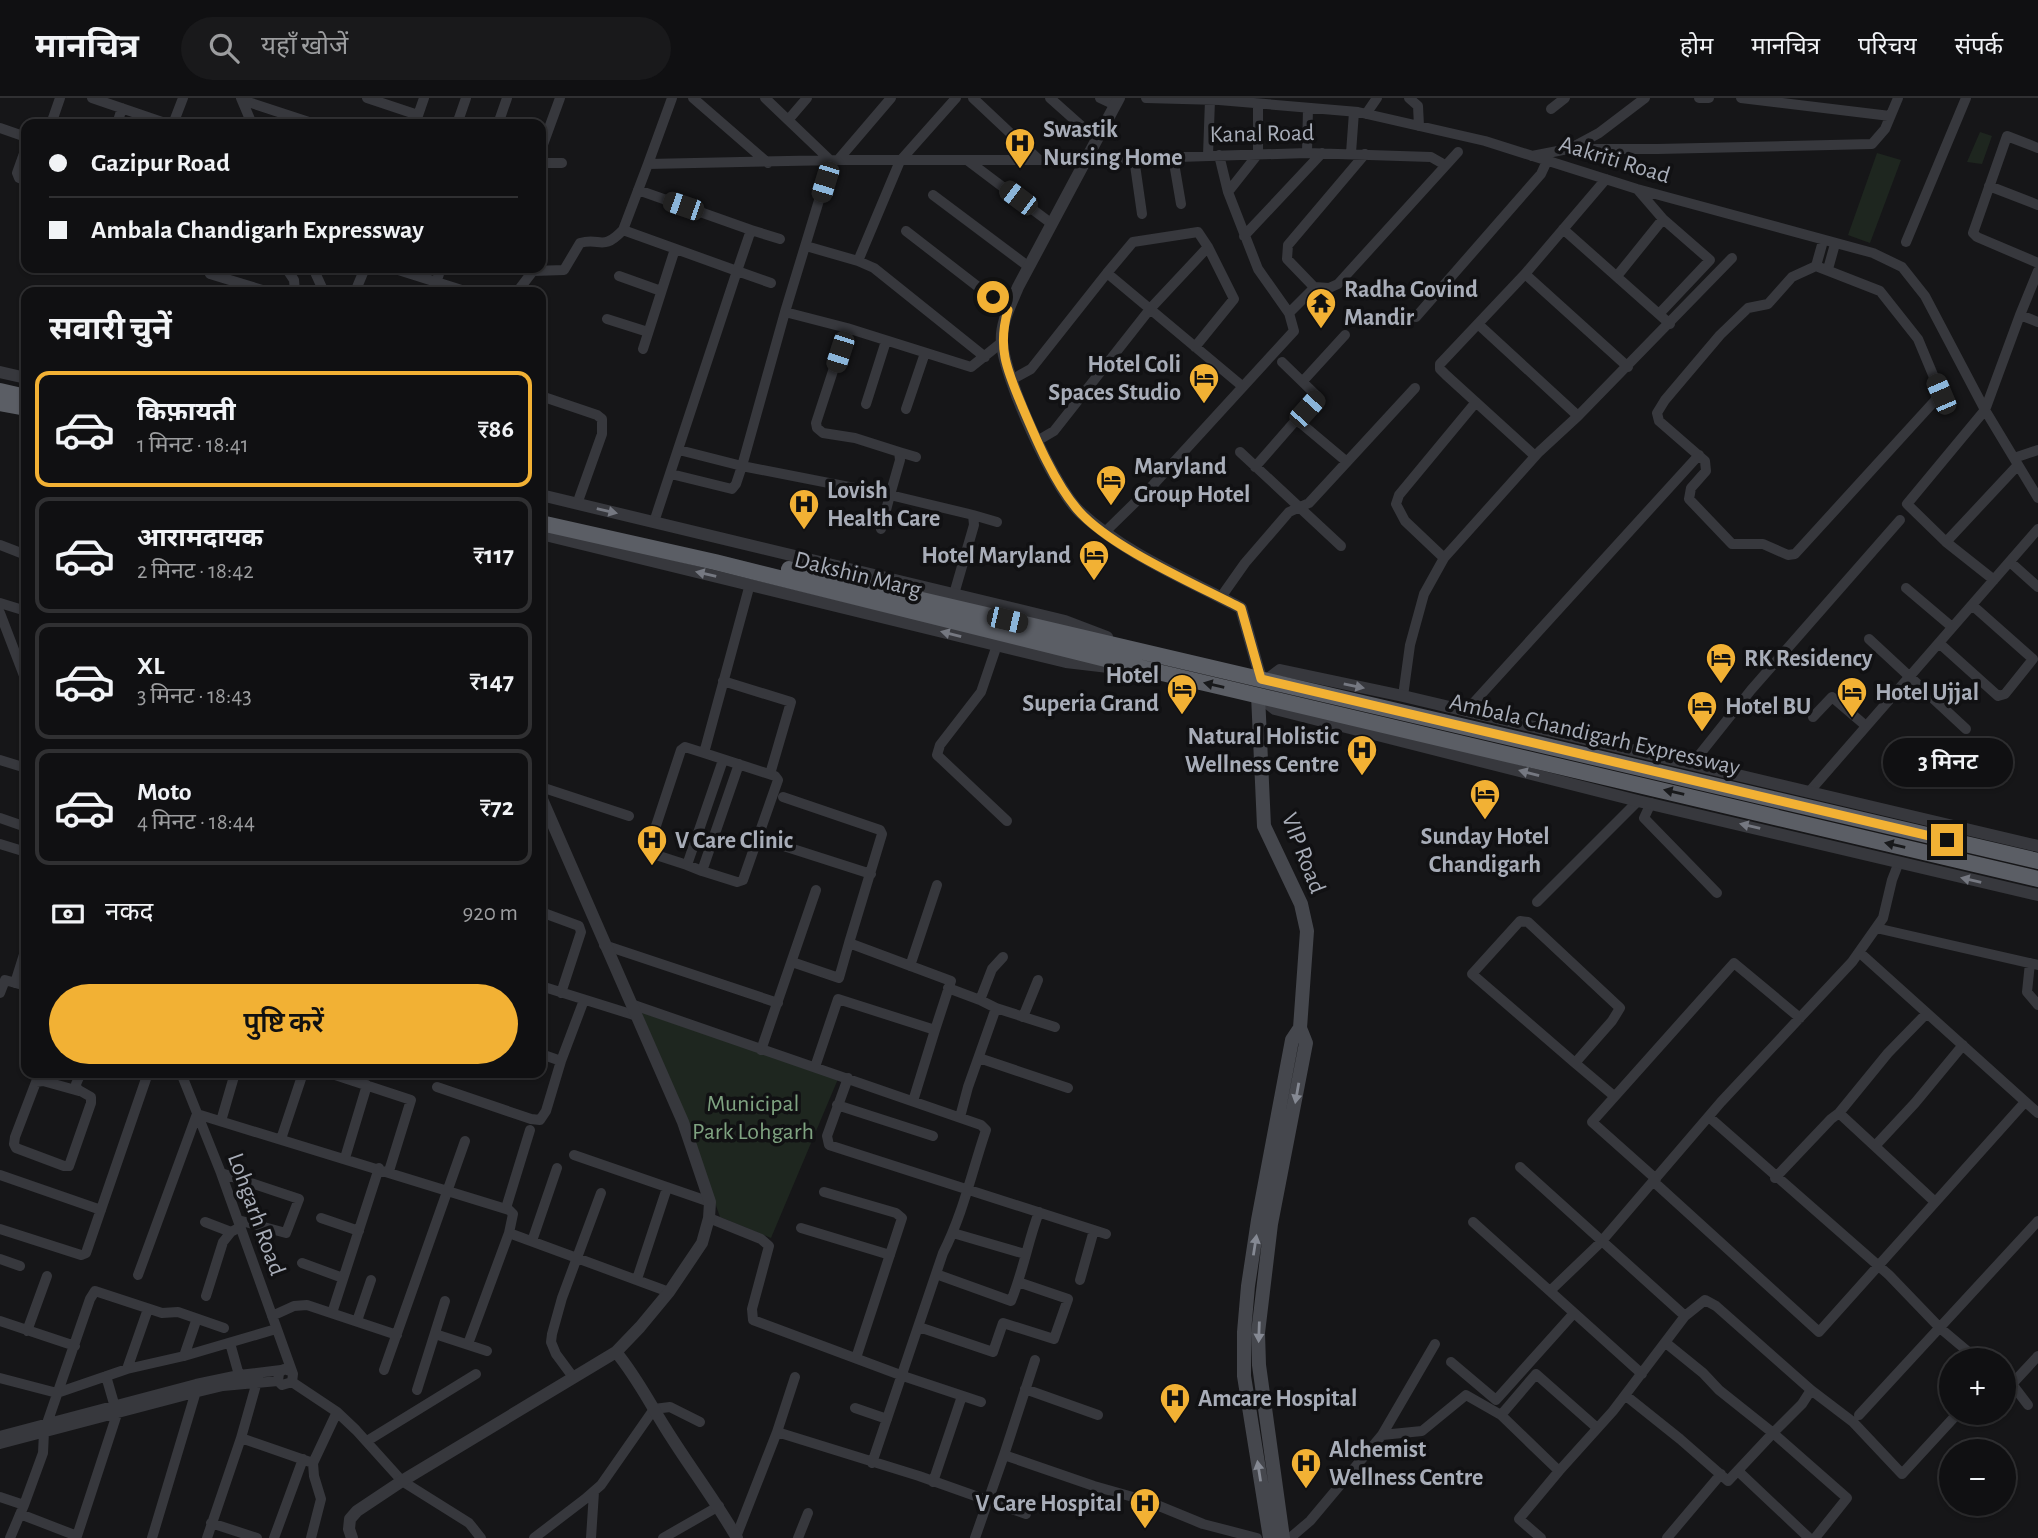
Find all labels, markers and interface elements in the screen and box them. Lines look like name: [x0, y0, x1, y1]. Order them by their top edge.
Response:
search box: [181, 17, 671, 80]
icon: search: [205, 29, 243, 67]
text: मानचित्र: [35, 31, 139, 64]
text: यहाँ खोजें: [261, 33, 348, 59]
text: होम: [1680, 35, 1713, 59]
text: मानचित्र: [1751, 35, 1820, 59]
text: परिचय: [1858, 35, 1917, 59]
text: संपर्क: [1955, 35, 2003, 59]
place label: Swastik Nursing Home: [1043, 118, 1183, 170]
street label: Kanal Road: [1209, 121, 1315, 147]
hospital icon: Swastik Nursing Home: [1003, 126, 1037, 170]
street label: Aakriti Road: [1556, 132, 1673, 188]
text: Gazipur Road: [91, 150, 230, 176]
car: [809, 159, 842, 205]
car: [995, 177, 1042, 219]
car: [660, 189, 707, 223]
text: Ambala Chandigarh Expressway: [91, 217, 424, 243]
place label: Radha Govind Mandir: [1344, 278, 1478, 330]
route start: [977, 281, 1009, 313]
temple icon: Radha Govind Mandir: [1304, 286, 1338, 330]
text: सवारी चुनें: [49, 313, 172, 345]
car: [824, 329, 857, 375]
place label: Hotel Coli Spaces Studio: [1048, 353, 1181, 405]
hotel icon: Hotel Coli Spaces Studio: [1187, 361, 1221, 405]
car: [1924, 371, 1959, 417]
car: [1286, 386, 1329, 432]
icon: car: [53, 398, 116, 461]
text: किफ़ायती: [137, 399, 236, 425]
text: ₹86: [478, 416, 514, 442]
text: 1 मिनट · 18:41: [137, 434, 249, 457]
place label: Maryland Group Hotel: [1134, 455, 1250, 507]
hotel icon: Maryland Group Hotel: [1094, 463, 1128, 507]
place label: Lovish Health Care: [827, 479, 940, 531]
hospital icon: Lovish Health Care: [787, 487, 821, 531]
one-way arrow: [596, 506, 618, 517]
icon: car: [53, 524, 116, 587]
text: आरामदायक: [137, 525, 263, 551]
hotel icon: Hotel Maryland: [1077, 538, 1111, 582]
text: ₹117: [473, 542, 514, 568]
place label: Hotel Maryland: [921, 544, 1071, 568]
street label: Dakshin Marg: [792, 548, 924, 602]
text: 2 मिनट · 18:42: [137, 560, 254, 583]
one-way arrow: [695, 568, 717, 579]
car: [985, 605, 1030, 635]
one-way arrow: [940, 628, 962, 639]
hotel icon: RK Residency: [1704, 641, 1738, 685]
place label: RK Residency: [1744, 647, 1873, 671]
icon: car: [53, 650, 116, 713]
text: XL: [137, 653, 164, 679]
place label: Hotel Superia Grand: [1022, 664, 1159, 716]
text: ₹147: [469, 668, 514, 694]
hotel icon: Hotel Superia Grand: [1165, 672, 1199, 716]
hotel icon: Hotel Ujjal: [1835, 675, 1869, 719]
one-way arrow: [1203, 679, 1225, 690]
one-way arrow: [1343, 680, 1365, 691]
place label: Hotel Ujjal: [1875, 681, 1979, 705]
text: 3 मिनट · 18:43: [137, 685, 252, 708]
hotel icon: Hotel BU: [1685, 689, 1719, 733]
street label: Ambala Chandigarh Expressway: [1447, 690, 1742, 780]
place label: Hotel BU: [1725, 695, 1811, 719]
place label: Natural Holistic Wellness Centre: [1185, 725, 1339, 777]
hospital icon: Natural Holistic Wellness Centre: [1345, 733, 1379, 777]
callout: 3 मिनट: [1882, 738, 2012, 788]
text: 3 मिनट: [1918, 751, 1978, 774]
one-way arrow: [1518, 767, 1540, 778]
icon: car: [53, 776, 116, 839]
hotel icon: Sunday Hotel Chandigarh: [1468, 777, 1502, 821]
text: Moto: [137, 779, 192, 805]
one-way arrow: [1663, 786, 1685, 797]
text: ₹72: [480, 794, 514, 820]
street label: VIP Road: [1277, 810, 1329, 897]
text: 4 मिनट · 18:44: [137, 811, 255, 834]
one-way arrow: [1739, 820, 1761, 831]
hospital icon: V Care Clinic: [635, 823, 669, 867]
route end: [1931, 824, 1963, 856]
place label: Sunday Hotel Chandigarh: [1421, 825, 1549, 877]
place label: V Care Clinic: [675, 829, 793, 853]
one-way arrow: [1884, 839, 1906, 850]
one-way arrow: [1960, 874, 1982, 885]
icon: cash: [49, 895, 87, 933]
text: नकद: [105, 899, 153, 925]
text: 920 m: [462, 902, 518, 925]
button: पुष्टि करें: [49, 984, 518, 1064]
one-way arrow: [1291, 1082, 1302, 1104]
park label: Municipal Park Lohgarh: [692, 1092, 814, 1144]
street label: Lohgarh Road: [223, 1150, 289, 1279]
one-way arrow: [1249, 1234, 1260, 1256]
one-way arrow: [1254, 1322, 1265, 1344]
map controls: [1939, 1348, 2016, 1516]
button: +: [1939, 1348, 2016, 1425]
hospital icon: Amcare Hospital: [1158, 1381, 1192, 1425]
place label: Amcare Hospital: [1198, 1387, 1357, 1411]
place label: Alchemist Wellness Centre: [1329, 1438, 1483, 1490]
button: −: [1939, 1439, 2016, 1516]
hospital icon: Alchemist Wellness Centre: [1289, 1446, 1323, 1490]
one-way arrow: [1253, 1460, 1264, 1482]
hospital icon: V Care Hospital: [1128, 1486, 1162, 1530]
place label: V Care Hospital: [975, 1492, 1122, 1516]

